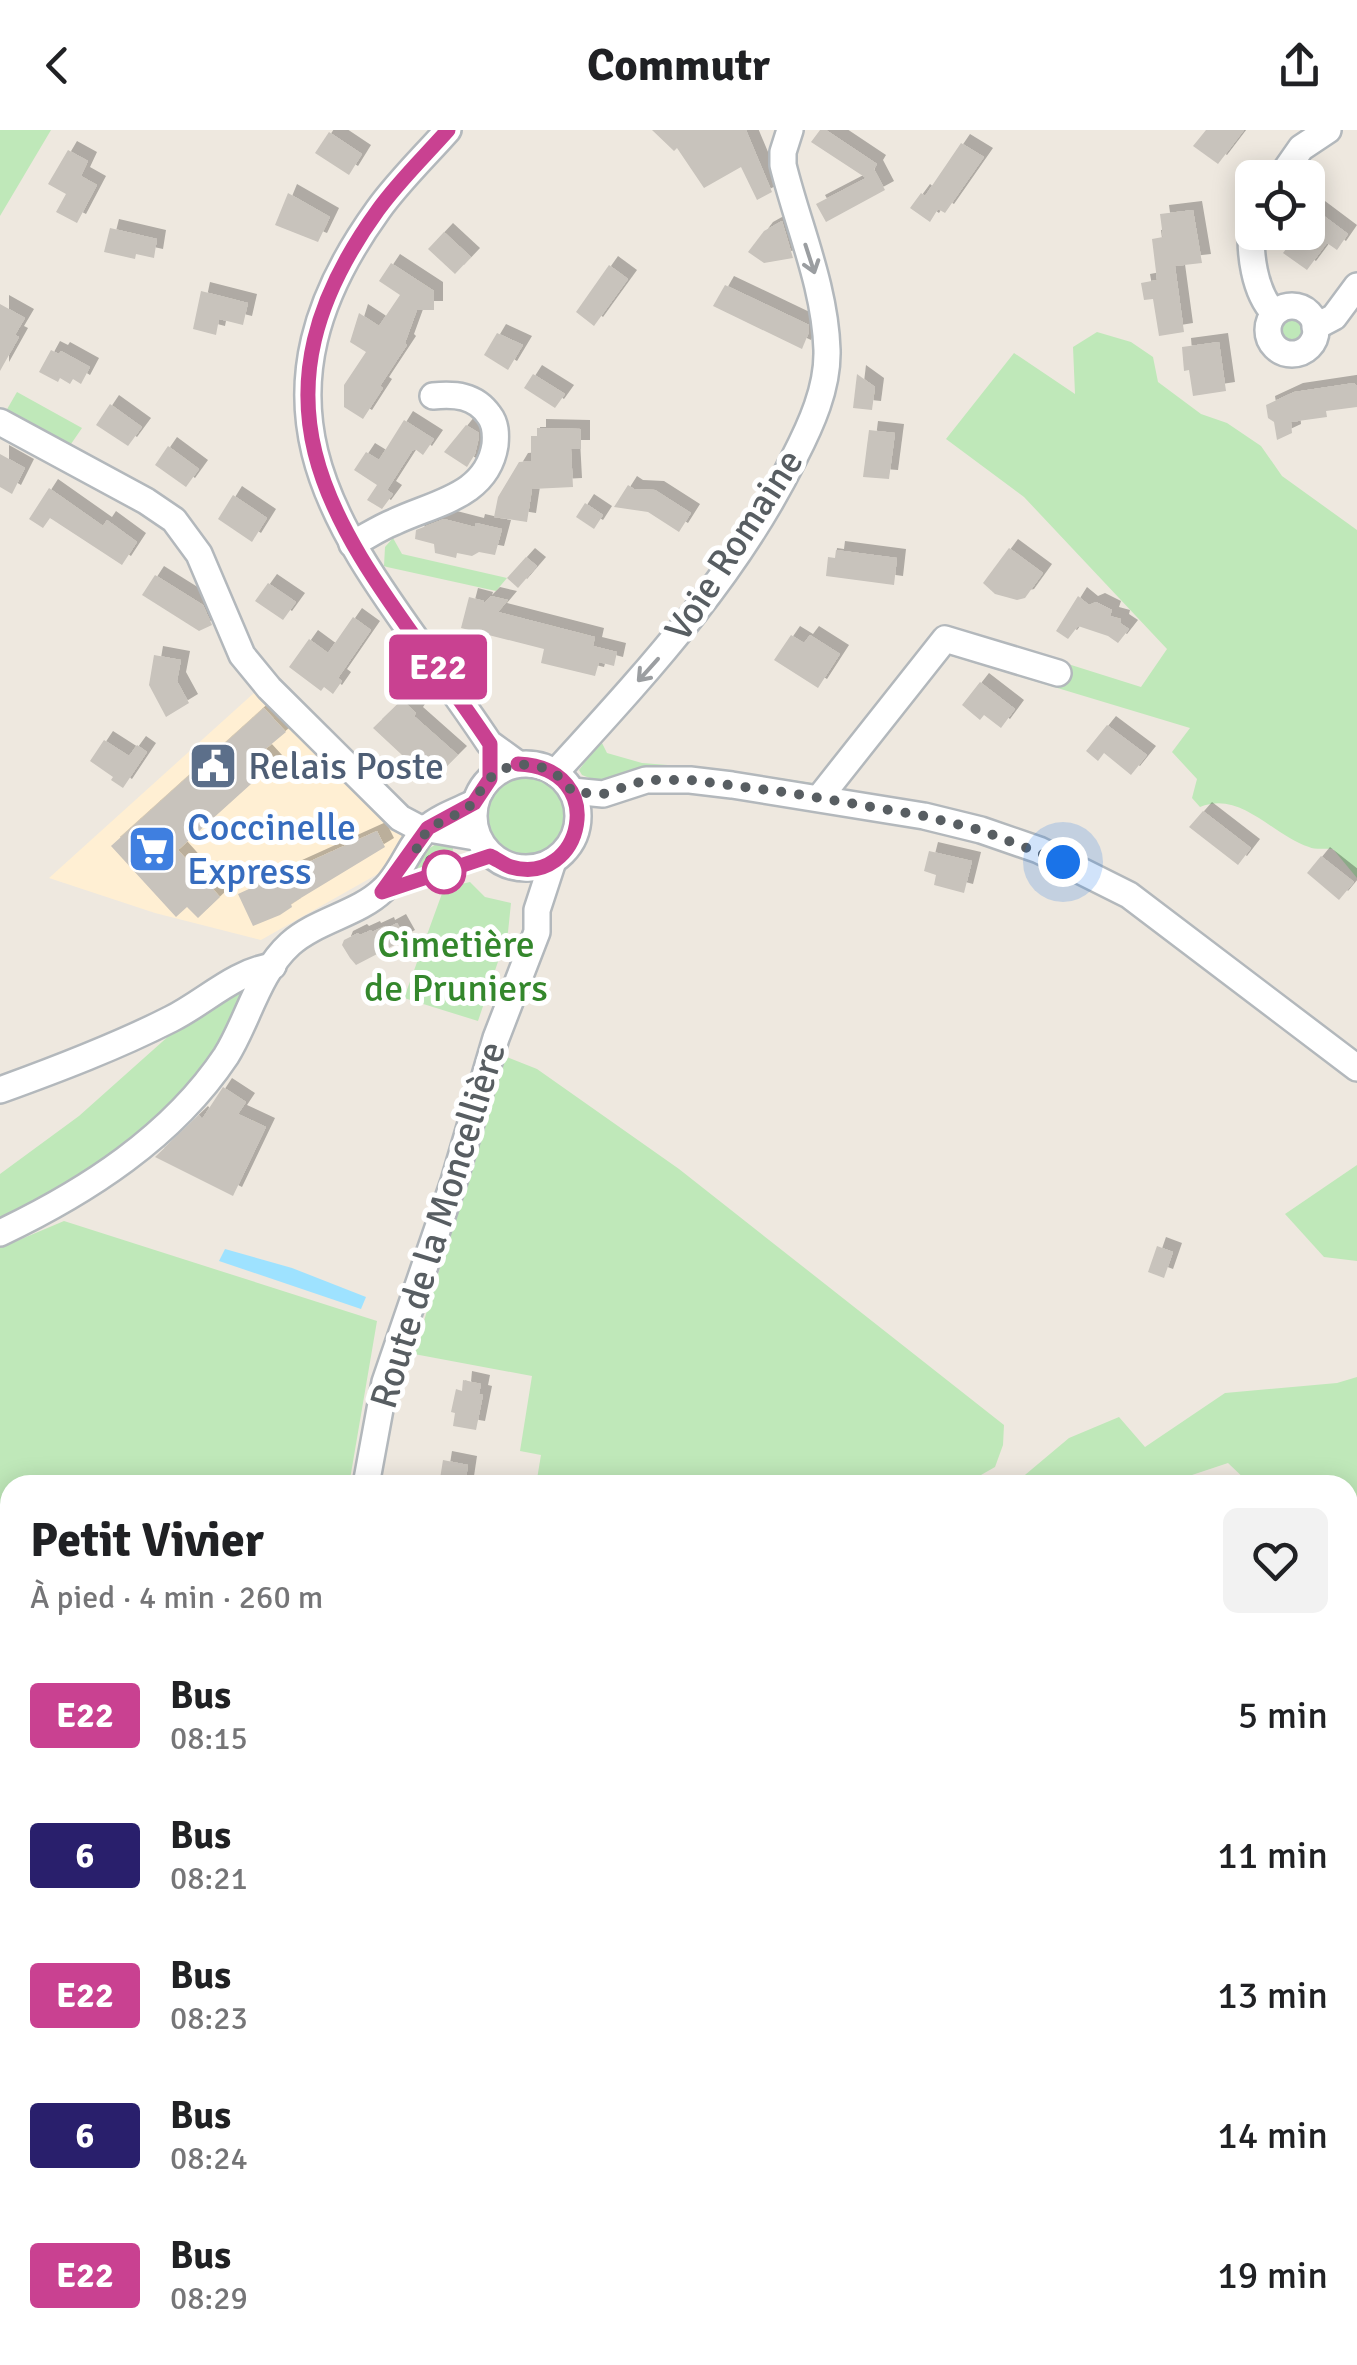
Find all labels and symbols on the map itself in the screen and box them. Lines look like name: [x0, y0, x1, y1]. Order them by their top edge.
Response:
one-way arrow: [803, 242, 821, 274]
street label: Voie Romaine: [655, 440, 813, 650]
line badge: E22: [380, 634, 496, 700]
one-way arrow: [637, 656, 660, 682]
public building icon: Relais Poste: [187, 740, 239, 792]
place label: Relais Poste: [248, 743, 444, 790]
place label: Coccinelle Express: [187, 804, 356, 895]
supermarket icon: Coccinelle Express: [126, 823, 178, 875]
your location: [1038, 837, 1088, 887]
unlabelled marker: [423, 851, 465, 893]
park label: Cimetière de Pruniers: [364, 921, 548, 1012]
street label: Route de la Moncellière: [360, 1036, 516, 1414]

